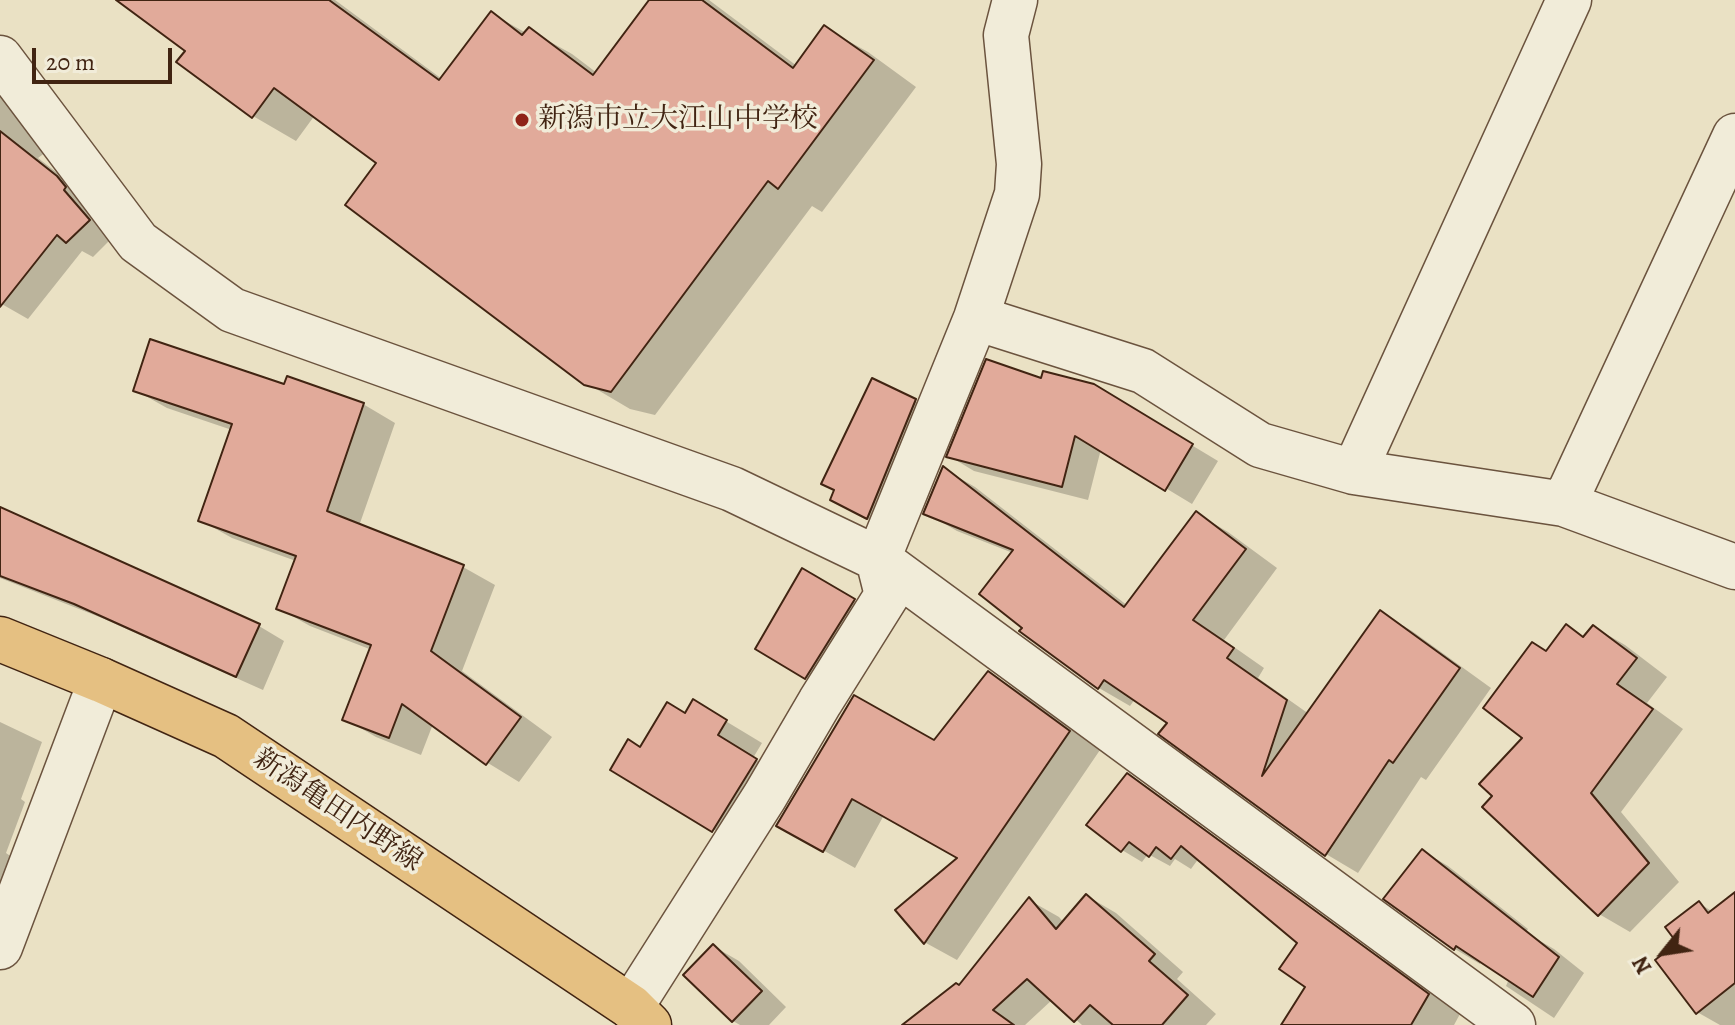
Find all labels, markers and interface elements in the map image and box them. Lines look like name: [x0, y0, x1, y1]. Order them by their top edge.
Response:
scale bar: [36, 32, 176, 82]
text: 20 m: [46, 46, 95, 78]
place label: 新潟市立大江山中学校: [538, 103, 818, 137]
marker: 新潟市立大江山中学校: [513, 111, 531, 129]
street label: 新潟亀田内野線: [246, 742, 428, 880]
north arrow: [1623, 913, 1703, 993]
text: N: [1625, 951, 1659, 979]

